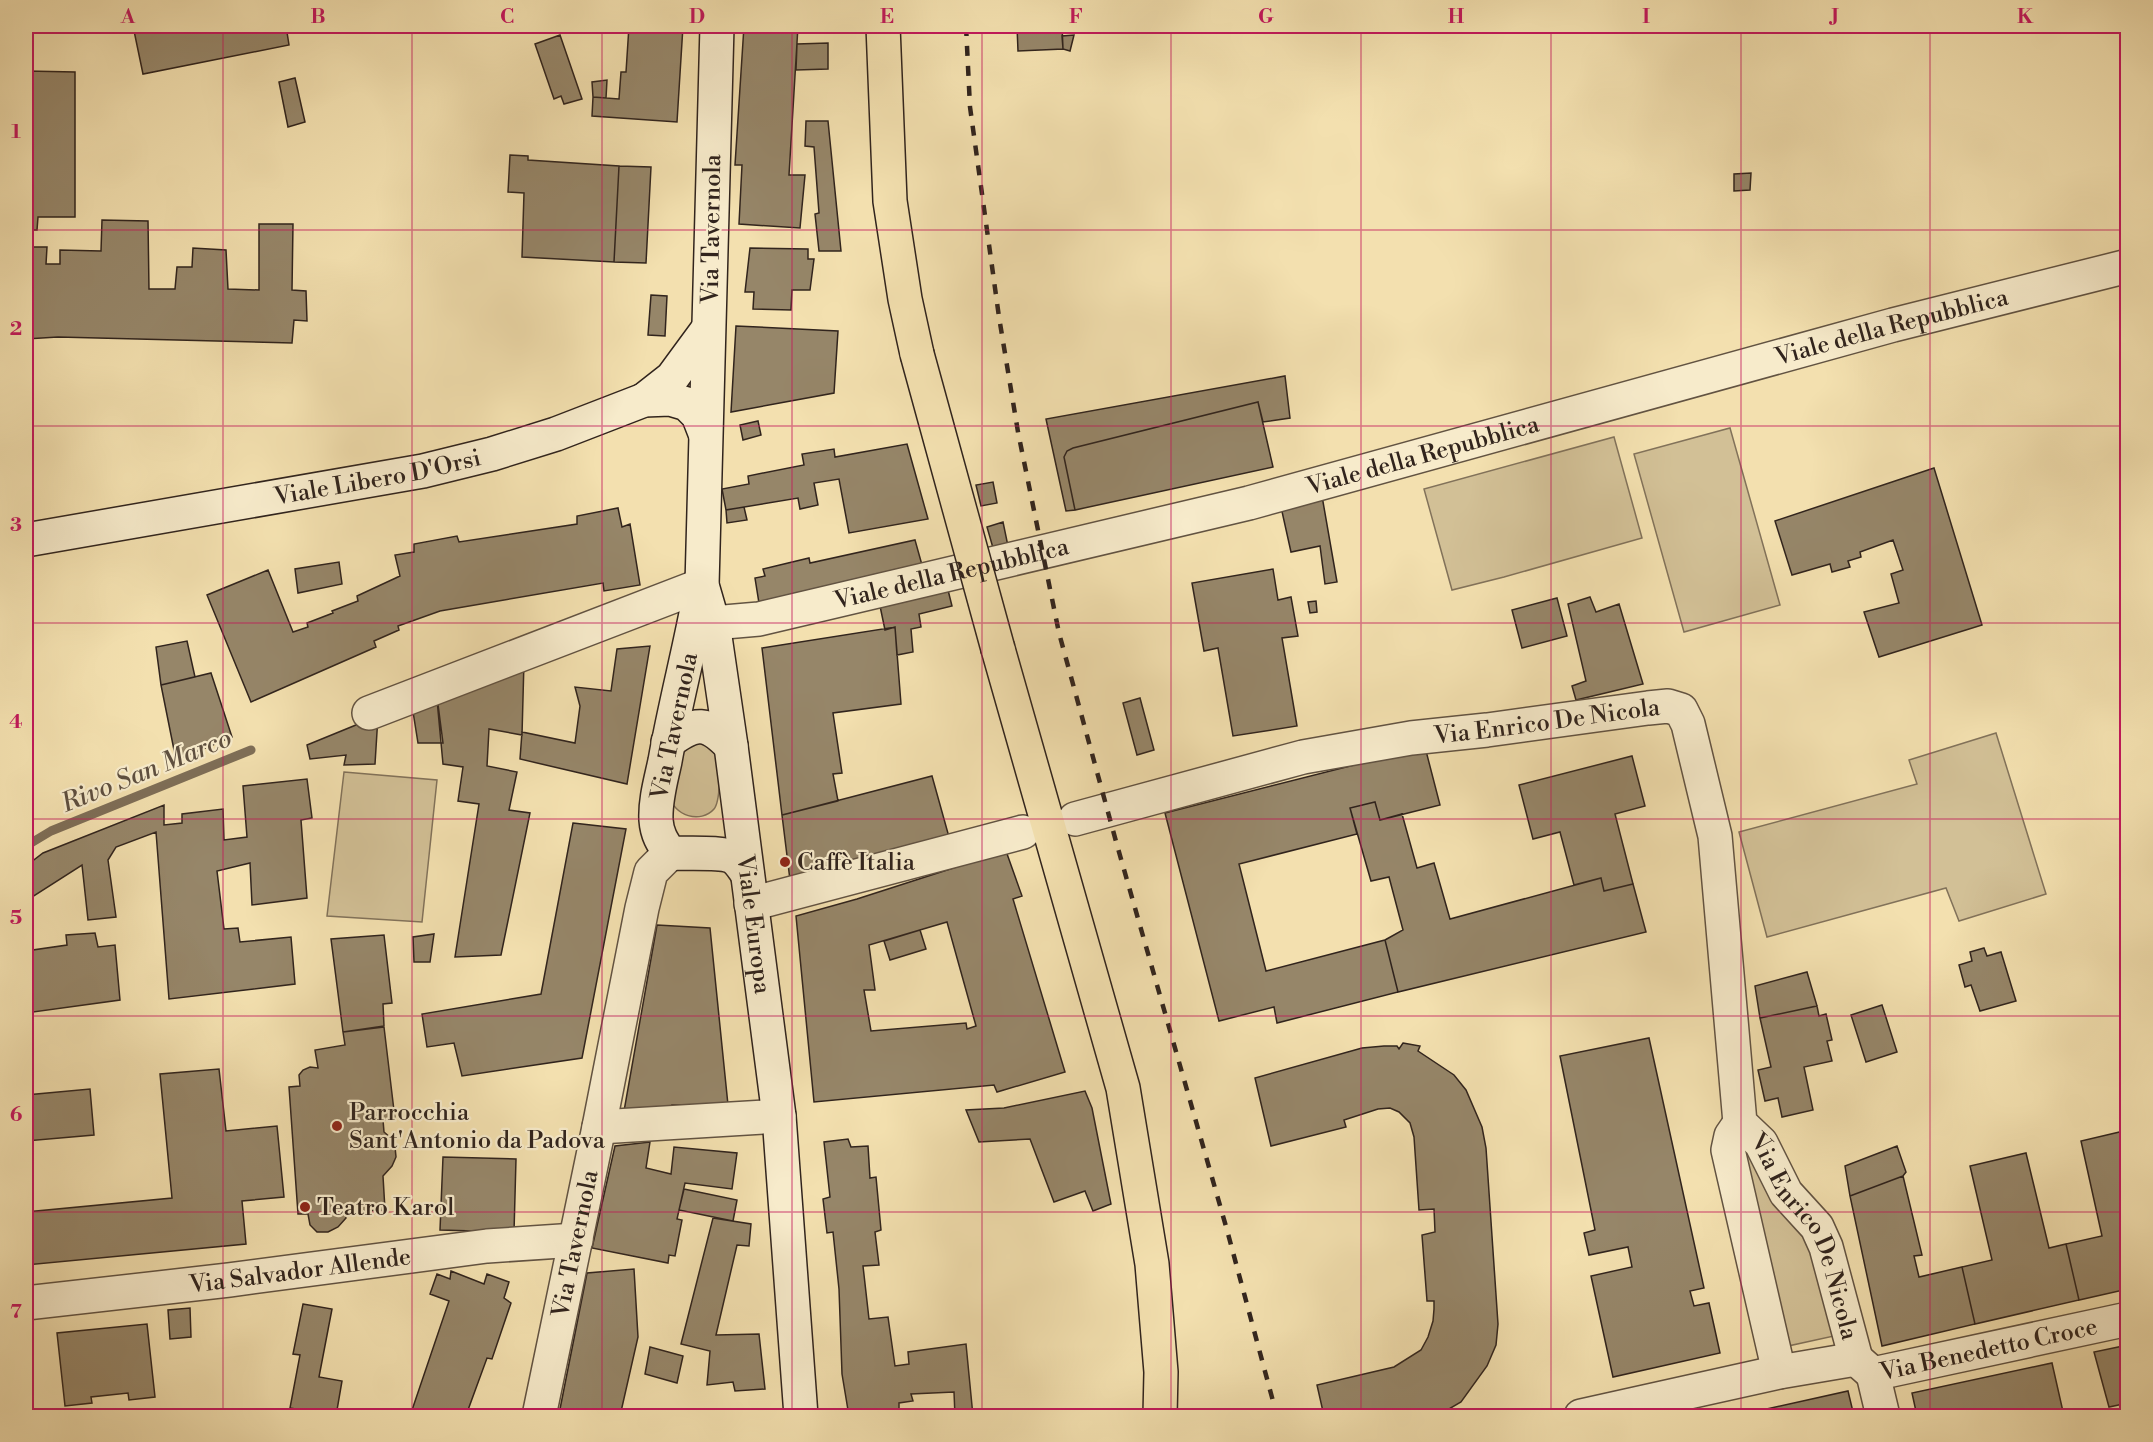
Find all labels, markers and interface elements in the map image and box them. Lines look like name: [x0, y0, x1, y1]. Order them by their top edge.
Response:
text: A: [120, 5, 136, 30]
text: B: [310, 5, 326, 30]
text: C: [500, 5, 514, 30]
text: D: [689, 5, 705, 30]
text: E: [880, 5, 894, 30]
text: F: [1069, 5, 1083, 30]
text: G: [1258, 5, 1274, 30]
text: H: [1448, 5, 1465, 30]
text: I: [1642, 5, 1650, 30]
text: J: [1828, 5, 1839, 30]
text: K: [2017, 5, 2034, 30]
text: 1: [11, 120, 21, 145]
street label: Via Tavernola: [696, 153, 728, 305]
street label: Viale della Repubblica: [1771, 282, 2012, 373]
text: 2: [10, 317, 22, 342]
street label: Viale della Repubblica: [1302, 409, 1543, 503]
street label: Viale Libero D'Orsi: [271, 443, 484, 513]
text: 3: [10, 513, 22, 538]
street label: Viale della Repubblica: [831, 532, 1073, 617]
street label: Via Tavernola: [645, 649, 705, 804]
street label: Via Enrico De Nicola: [1432, 693, 1662, 752]
text: 4: [9, 710, 23, 735]
water label: Rivo San Marco: [55, 722, 236, 820]
place label: Caffè Italia: [797, 848, 916, 878]
street label: Viale Europa: [729, 852, 777, 997]
marker: Caffè Italia: [778, 855, 792, 869]
text: 5: [10, 906, 22, 931]
place label: Parrocchia Sant'Antonio da Padova: [349, 1098, 606, 1156]
text: 6: [10, 1103, 23, 1128]
marker: Parrocchia Sant'Antonio da Padova: [330, 1119, 344, 1133]
street label: Via Enrico De Nicola: [1743, 1126, 1864, 1344]
street label: Via Tavernola: [546, 1167, 606, 1321]
place label: Teatro Karol: [317, 1193, 454, 1223]
marker: Teatro Karol: [298, 1200, 312, 1214]
street label: Via Salvador Allende: [187, 1242, 413, 1301]
text: 7: [10, 1300, 22, 1325]
street label: Via Benedetto Croce: [1876, 1312, 2100, 1388]

